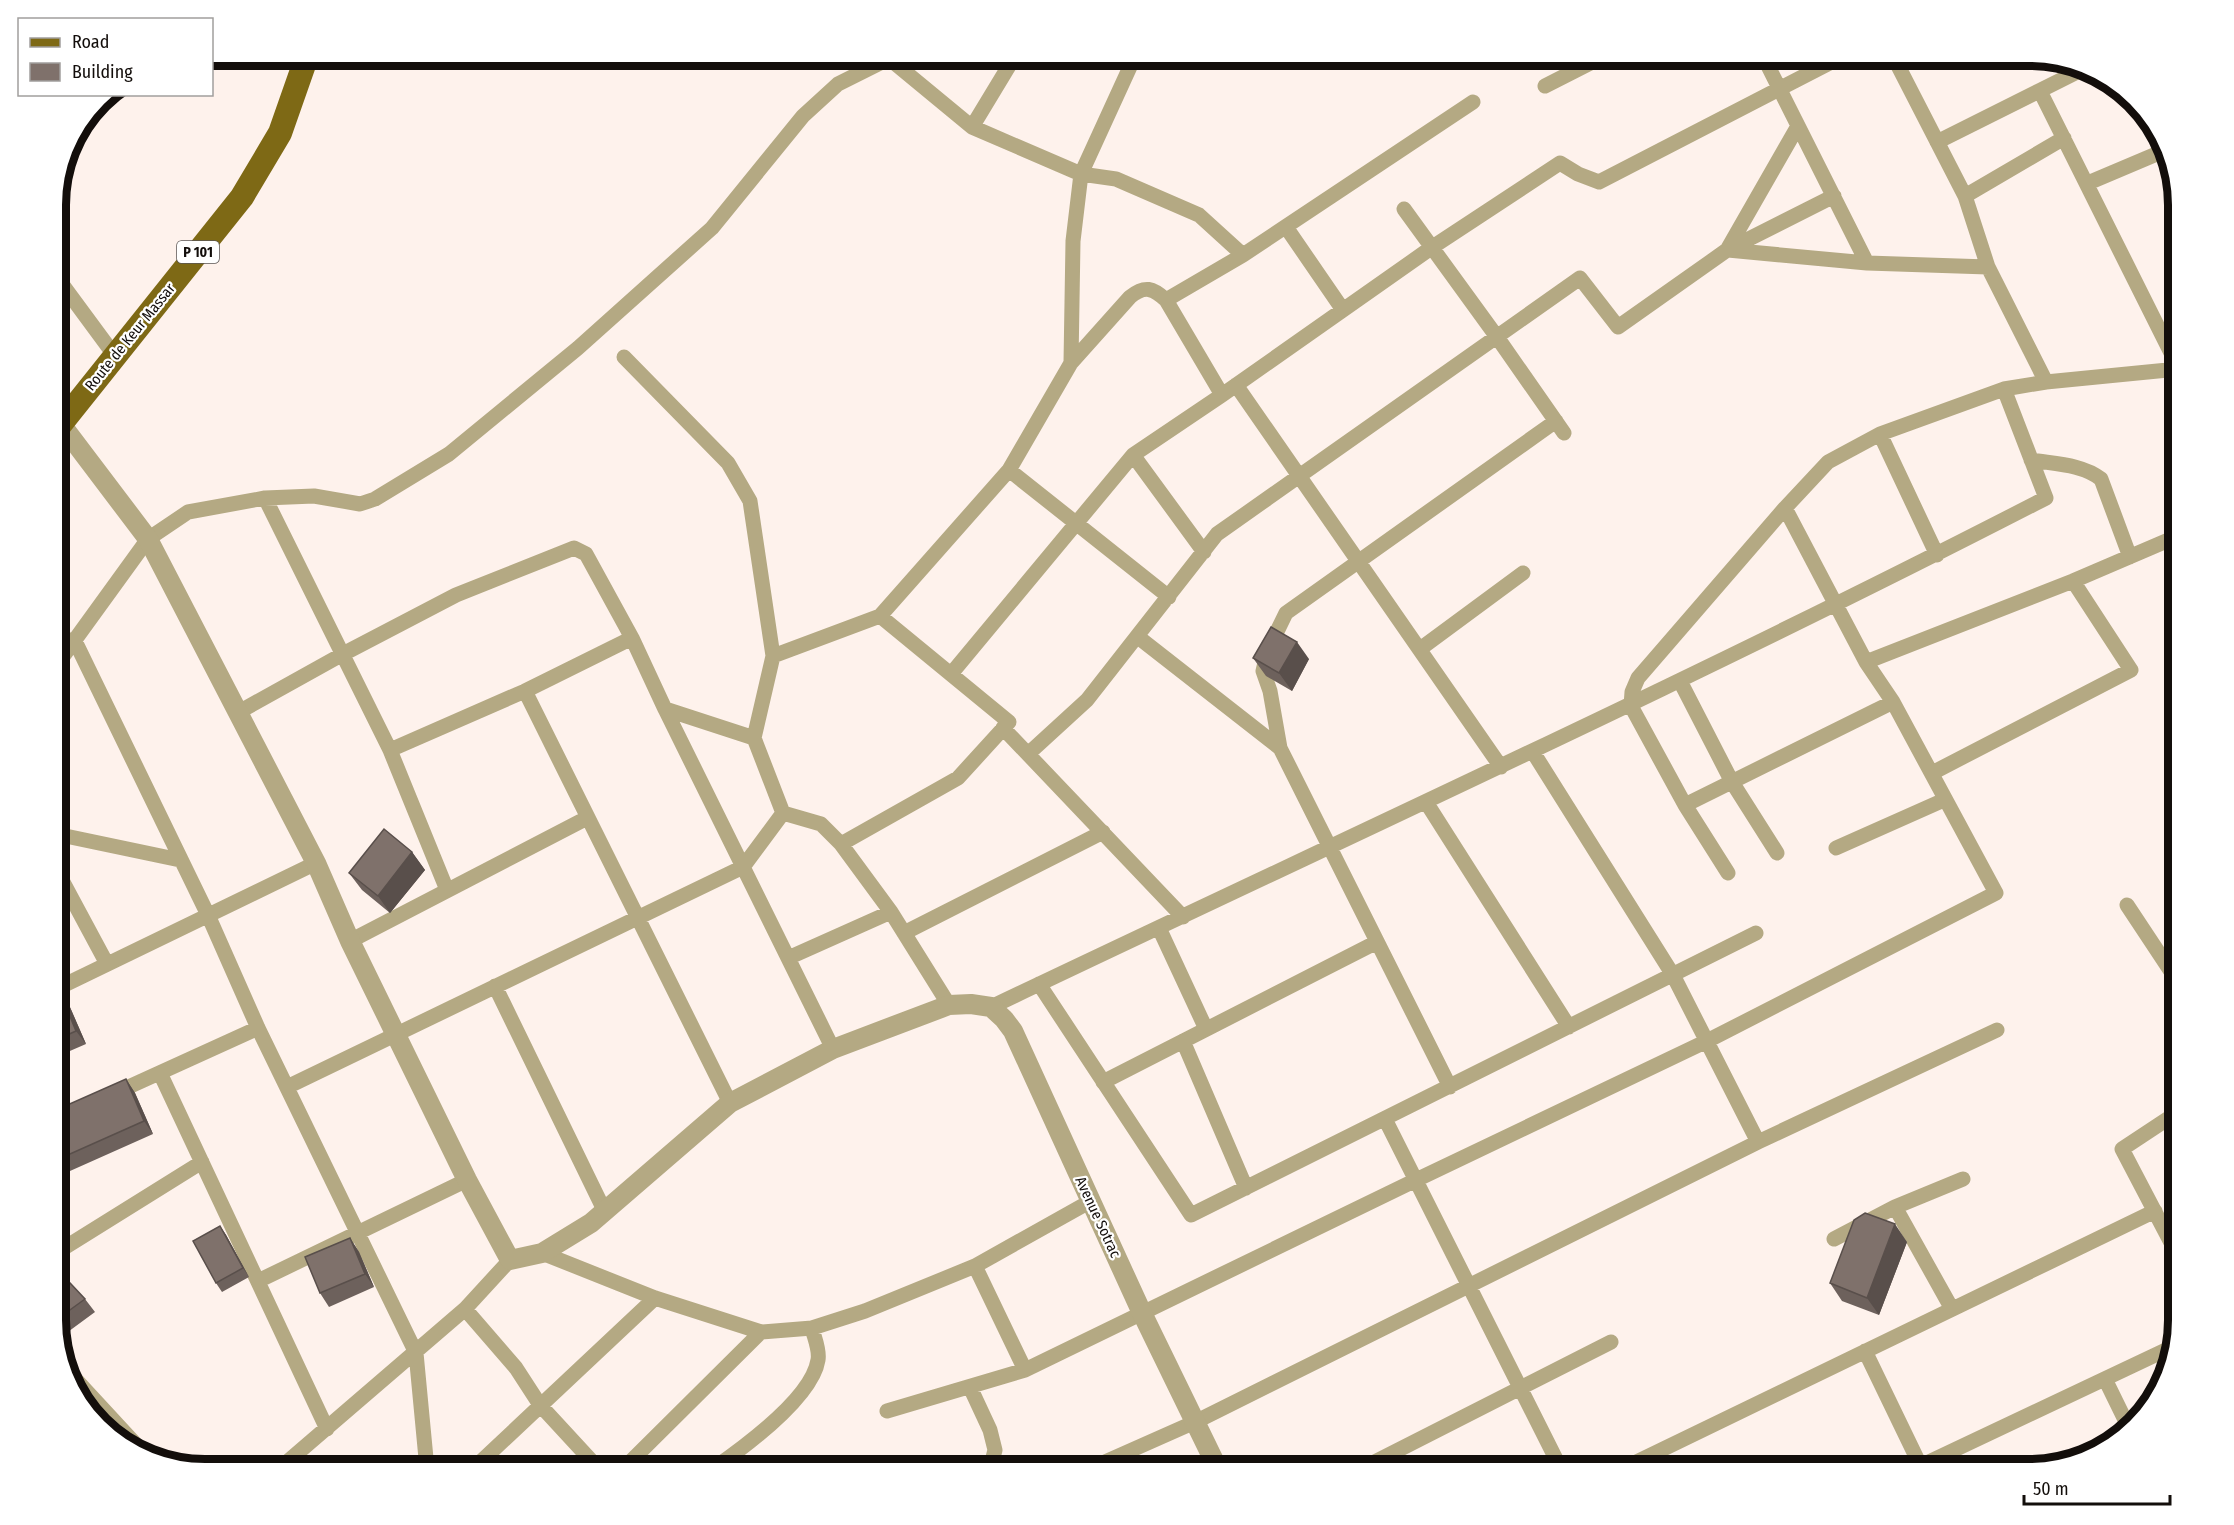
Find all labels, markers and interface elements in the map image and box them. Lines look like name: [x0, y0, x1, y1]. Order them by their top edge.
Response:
legend: [18, 18, 213, 96]
text: Road: [72, 31, 109, 53]
text: Building: [72, 61, 133, 83]
road number: P 101: [177, 241, 219, 263]
street label: Route de Keur Massar: [81, 279, 179, 394]
street label: Avenue Sotrac: [1071, 1174, 1125, 1261]
scale bar: [2024, 1468, 2170, 1506]
text: 50 m: [2033, 1478, 2069, 1500]

